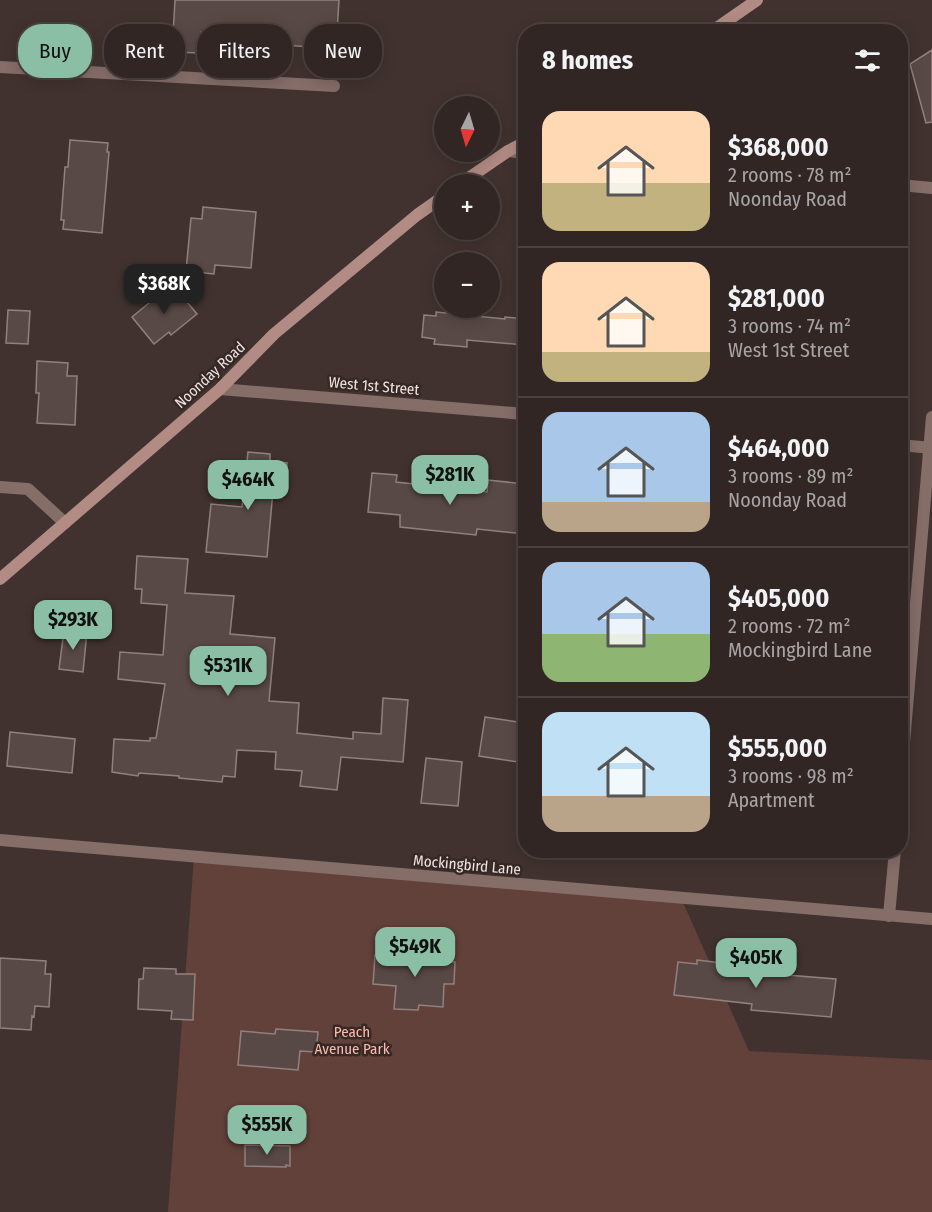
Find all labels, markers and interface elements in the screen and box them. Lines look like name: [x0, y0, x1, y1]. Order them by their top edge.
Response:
chip: Buy: [18, 24, 92, 78]
chip: Rent: [104, 24, 185, 78]
chip: Filters: [197, 24, 292, 78]
chip: New: [304, 24, 382, 78]
icon: filters: [851, 44, 884, 77]
text: 8 homes: [542, 45, 633, 76]
north arrow: [434, 96, 500, 162]
map controls: [434, 96, 500, 318]
text: $368,000: [728, 132, 829, 163]
icon: home: [590, 135, 662, 207]
text: 2 rooms · 78 m²: [728, 163, 851, 187]
button: +: [434, 174, 500, 240]
text: Noonday Road: [728, 187, 847, 211]
button: −: [434, 252, 500, 318]
pin: $368K: [122, 264, 206, 315]
text: $368K: [138, 271, 190, 295]
text: $281,000: [728, 283, 825, 314]
icon: home: [590, 286, 662, 358]
text: 3 rooms · 74 m²: [728, 314, 851, 338]
street label: Noonday Road: [171, 338, 249, 412]
text: West 1st Street: [728, 338, 849, 362]
street label: West 1st Street: [328, 373, 420, 399]
text: $464,000: [728, 433, 829, 464]
icon: home: [590, 436, 662, 508]
pin: $281K: [408, 455, 492, 506]
pin: $464K: [206, 460, 290, 511]
text: $281K: [425, 462, 475, 486]
text: 3 rooms · 89 m²: [728, 464, 853, 488]
text: $464K: [222, 467, 274, 491]
text: Noonday Road: [728, 488, 847, 512]
text: $405,000: [728, 583, 829, 614]
icon: home: [590, 586, 662, 658]
pin: $293K: [31, 600, 115, 651]
text: $293K: [48, 607, 98, 631]
text: 2 rooms · 72 m²: [728, 614, 850, 638]
text: Mockingbird Lane: [728, 638, 872, 662]
pin: $531K: [186, 646, 270, 697]
text: $531K: [204, 653, 252, 677]
text: $555,000: [728, 733, 827, 764]
icon: home: [590, 736, 662, 808]
text: 3 rooms · 98 m²: [728, 764, 854, 788]
text: Apartment: [728, 788, 815, 812]
street label: Mockingbird Lane: [412, 851, 522, 879]
pin: $549K: [373, 927, 457, 978]
text: $549K: [389, 934, 441, 958]
pin: $405K: [714, 938, 798, 989]
text: $405K: [730, 945, 782, 969]
park label: Peach Avenue Park: [314, 1023, 390, 1058]
pin: $555K: [225, 1105, 309, 1156]
text: $555K: [242, 1112, 292, 1136]

